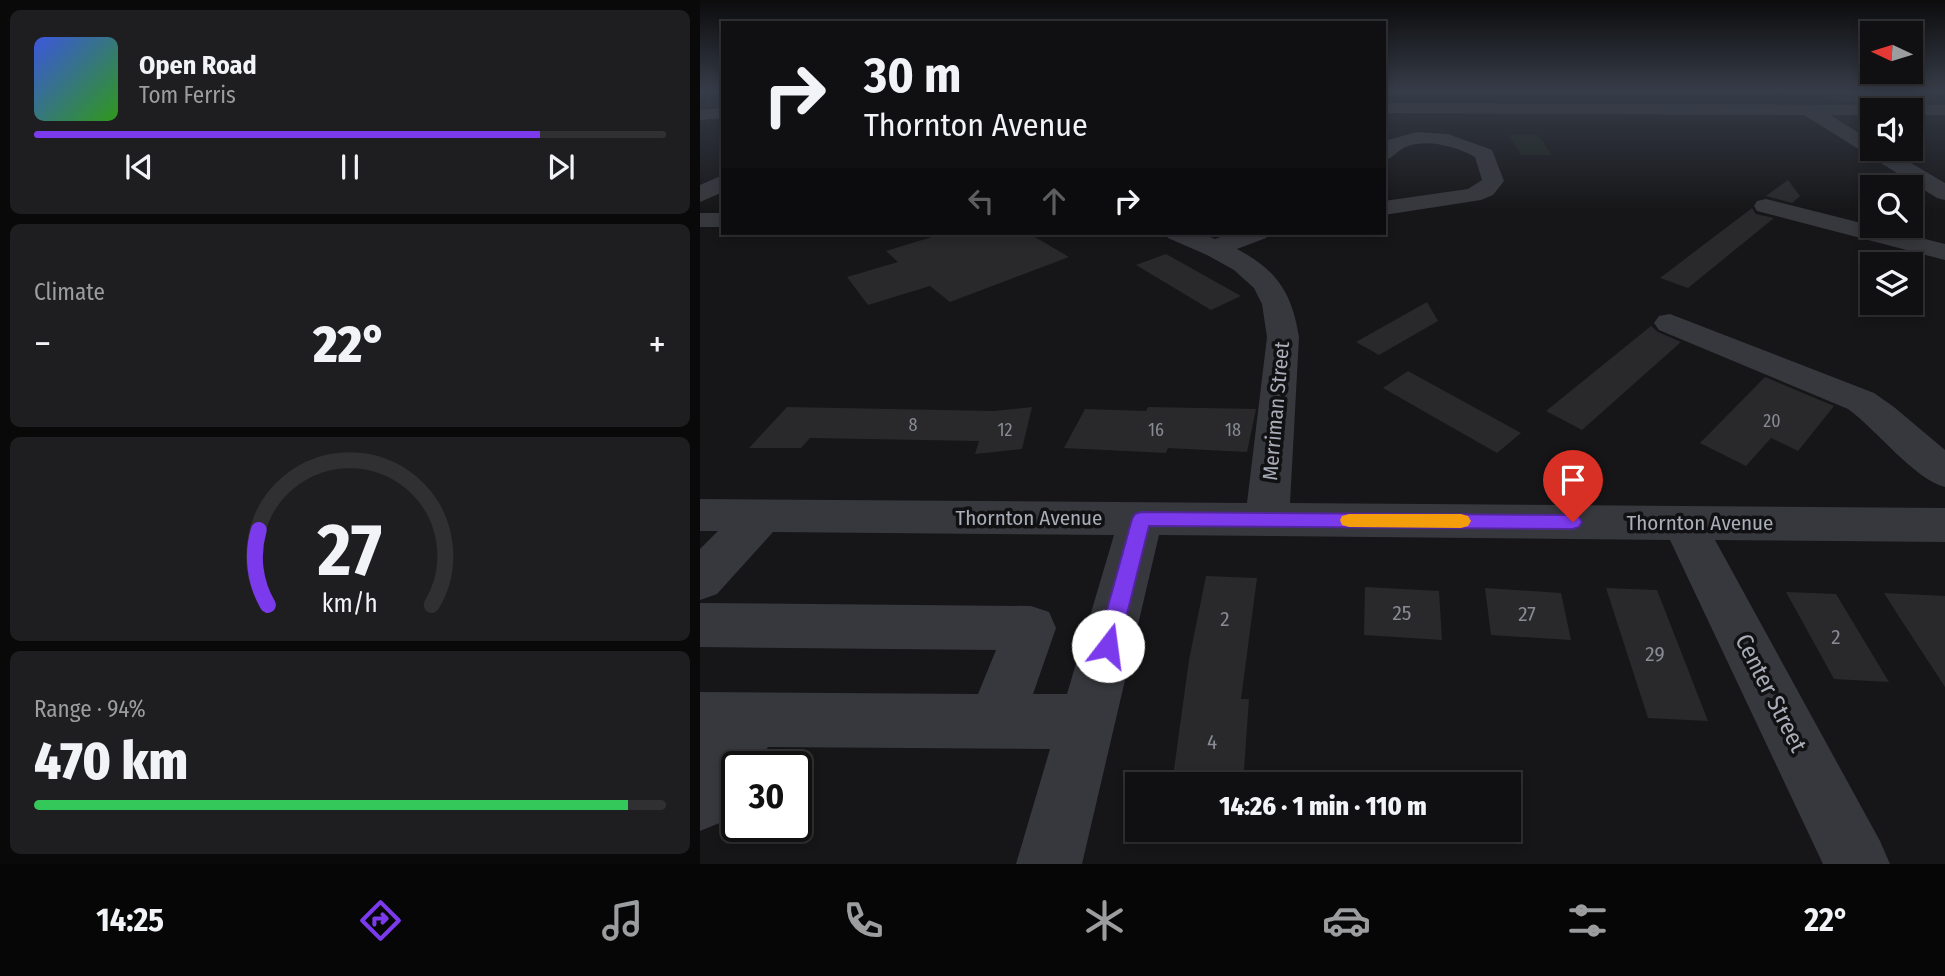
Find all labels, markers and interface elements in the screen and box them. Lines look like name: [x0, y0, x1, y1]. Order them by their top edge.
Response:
north arrow: [1860, 21, 1923, 84]
map controls: [1860, 21, 1923, 315]
text: 30 m: [864, 46, 962, 105]
icon: right: [749, 49, 840, 140]
text: Open Road: [139, 50, 257, 81]
text: Tom Ferris: [139, 81, 236, 109]
button: sound: [1860, 98, 1923, 161]
text: Thornton Avenue: [864, 106, 1088, 144]
icon: previous: [120, 148, 158, 186]
icon: pause: [331, 148, 369, 186]
icon: next: [542, 148, 580, 186]
button: search: [1860, 175, 1923, 238]
icon: left: [962, 182, 1000, 220]
icon: ahead: [1035, 182, 1073, 220]
icon: right: [1108, 182, 1146, 220]
button: layers: [1860, 252, 1923, 315]
text: Climate: [34, 278, 105, 306]
text: 22°: [313, 313, 387, 376]
text: −: [34, 321, 51, 367]
text: +: [649, 321, 666, 367]
street label: Merriman Street: [1257, 340, 1295, 482]
house number: 20: [1763, 410, 1781, 432]
house number: 8: [909, 414, 918, 436]
house number: 12: [998, 419, 1013, 441]
house number: 16: [1148, 419, 1164, 441]
house number: 18: [1225, 419, 1241, 441]
pin: [1543, 450, 1603, 522]
icon: arrive: [1554, 461, 1592, 499]
street label: Thornton Avenue: [956, 505, 1102, 531]
text: 27: [317, 507, 382, 594]
street label: Thornton Avenue: [1627, 510, 1773, 536]
text: km/h: [322, 589, 378, 619]
house number: 25: [1393, 600, 1411, 626]
house number: 27: [1518, 601, 1536, 627]
house number: 2: [1220, 606, 1230, 632]
position arrow: [1071, 609, 1145, 683]
house number: 2: [1831, 624, 1841, 650]
street label: Center Street: [1729, 629, 1813, 757]
house number: 29: [1645, 641, 1665, 667]
text: Range · 94%: [34, 695, 146, 723]
house number: 4: [1207, 729, 1217, 755]
text: 470 km: [34, 730, 188, 793]
speed limit sign: 30: [721, 751, 812, 842]
text: 14:26 · 1 min · 110 m: [1219, 791, 1427, 822]
icon: directions: [356, 896, 405, 945]
icon: music: [598, 896, 647, 945]
icon: phone: [839, 896, 888, 945]
icon: climate: [1080, 896, 1129, 945]
icon: car: [1322, 896, 1371, 945]
icon: filters: [1563, 896, 1612, 945]
text: 14:25: [96, 901, 164, 939]
text: 22°: [1804, 901, 1849, 939]

